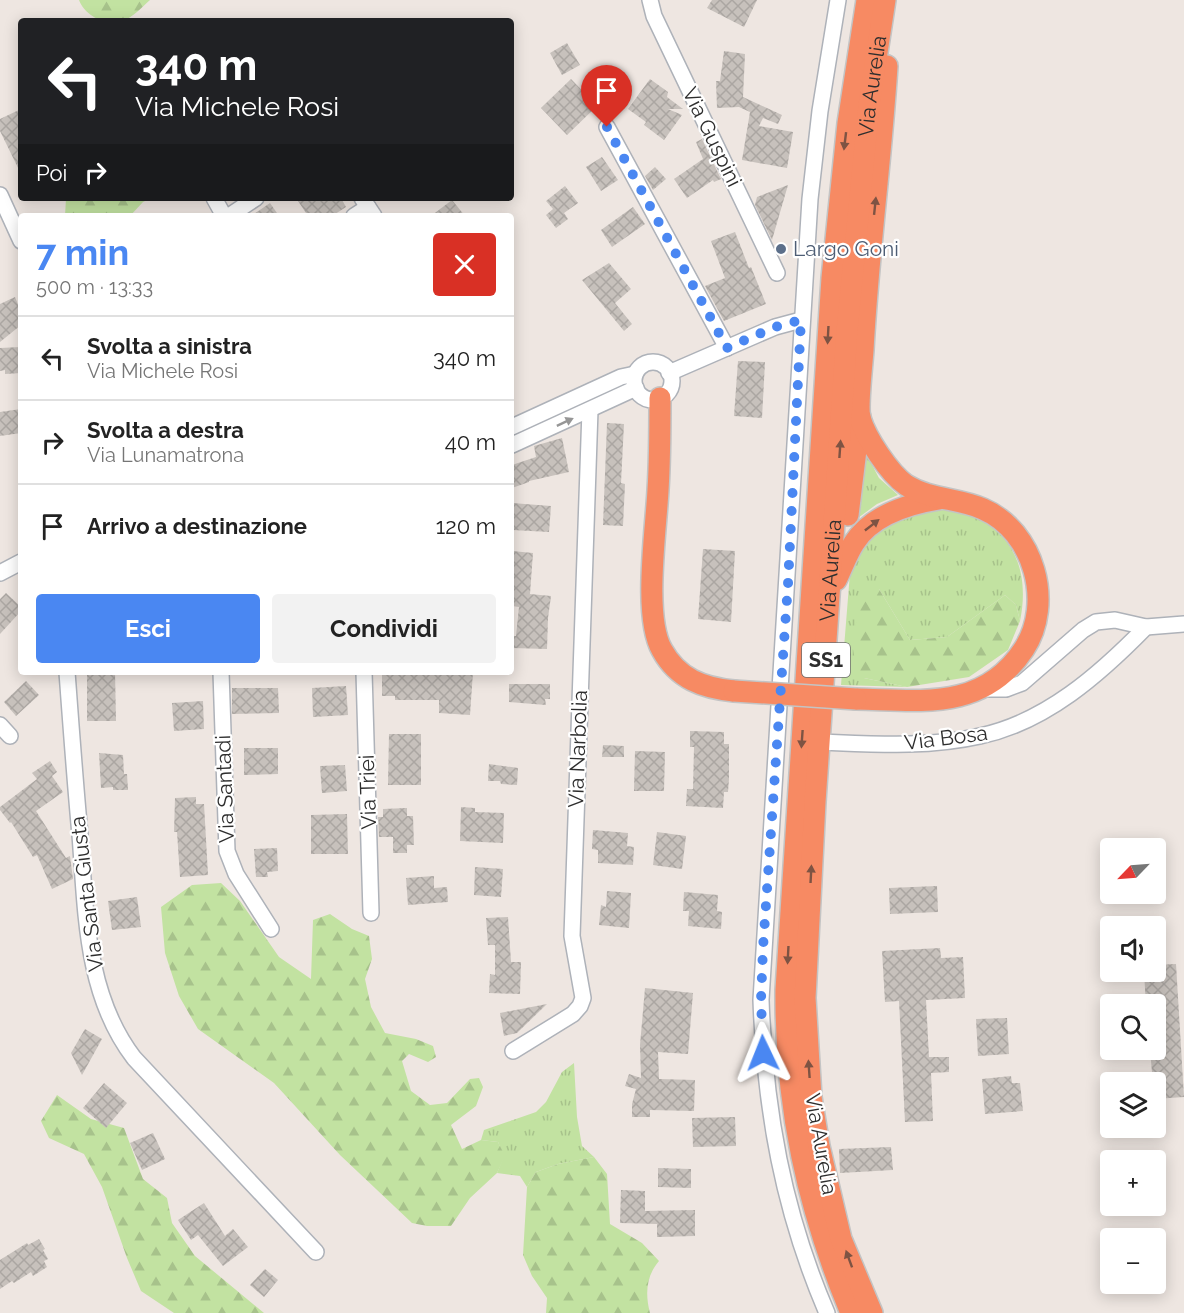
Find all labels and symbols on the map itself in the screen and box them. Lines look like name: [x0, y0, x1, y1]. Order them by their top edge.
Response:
street label: Via Aurelia: [853, 34, 891, 138]
pin: [581, 65, 632, 127]
street label: Via Guspini: [678, 83, 747, 191]
one-way arrow: [841, 131, 850, 150]
one-way arrow: [870, 196, 880, 215]
place label: Largo Goni: [793, 236, 899, 261]
marker: Largo Goni: [774, 242, 788, 256]
one-way arrow: [823, 326, 832, 345]
one-way arrow: [556, 417, 573, 426]
one-way arrow: [835, 440, 844, 459]
street label: Via Aurelia: [814, 518, 846, 622]
one-way arrow: [864, 520, 879, 532]
road number: SS1: [802, 643, 850, 677]
street label: Via Narbolia: [563, 690, 592, 808]
street label: Via Bosa: [903, 720, 989, 755]
one-way arrow: [797, 730, 807, 749]
street label: Via Santadi: [210, 735, 239, 843]
street label: Via Triei: [354, 754, 381, 830]
street label: Via Santa Giusta: [65, 815, 108, 973]
north arrow: [1100, 838, 1166, 904]
one-way arrow: [807, 865, 816, 884]
one-way arrow: [784, 945, 793, 964]
position arrow: [731, 1021, 795, 1085]
one-way arrow: [804, 1060, 814, 1079]
street label: Via Aurelia: [800, 1091, 843, 1197]
one-way arrow: [843, 1250, 853, 1268]

